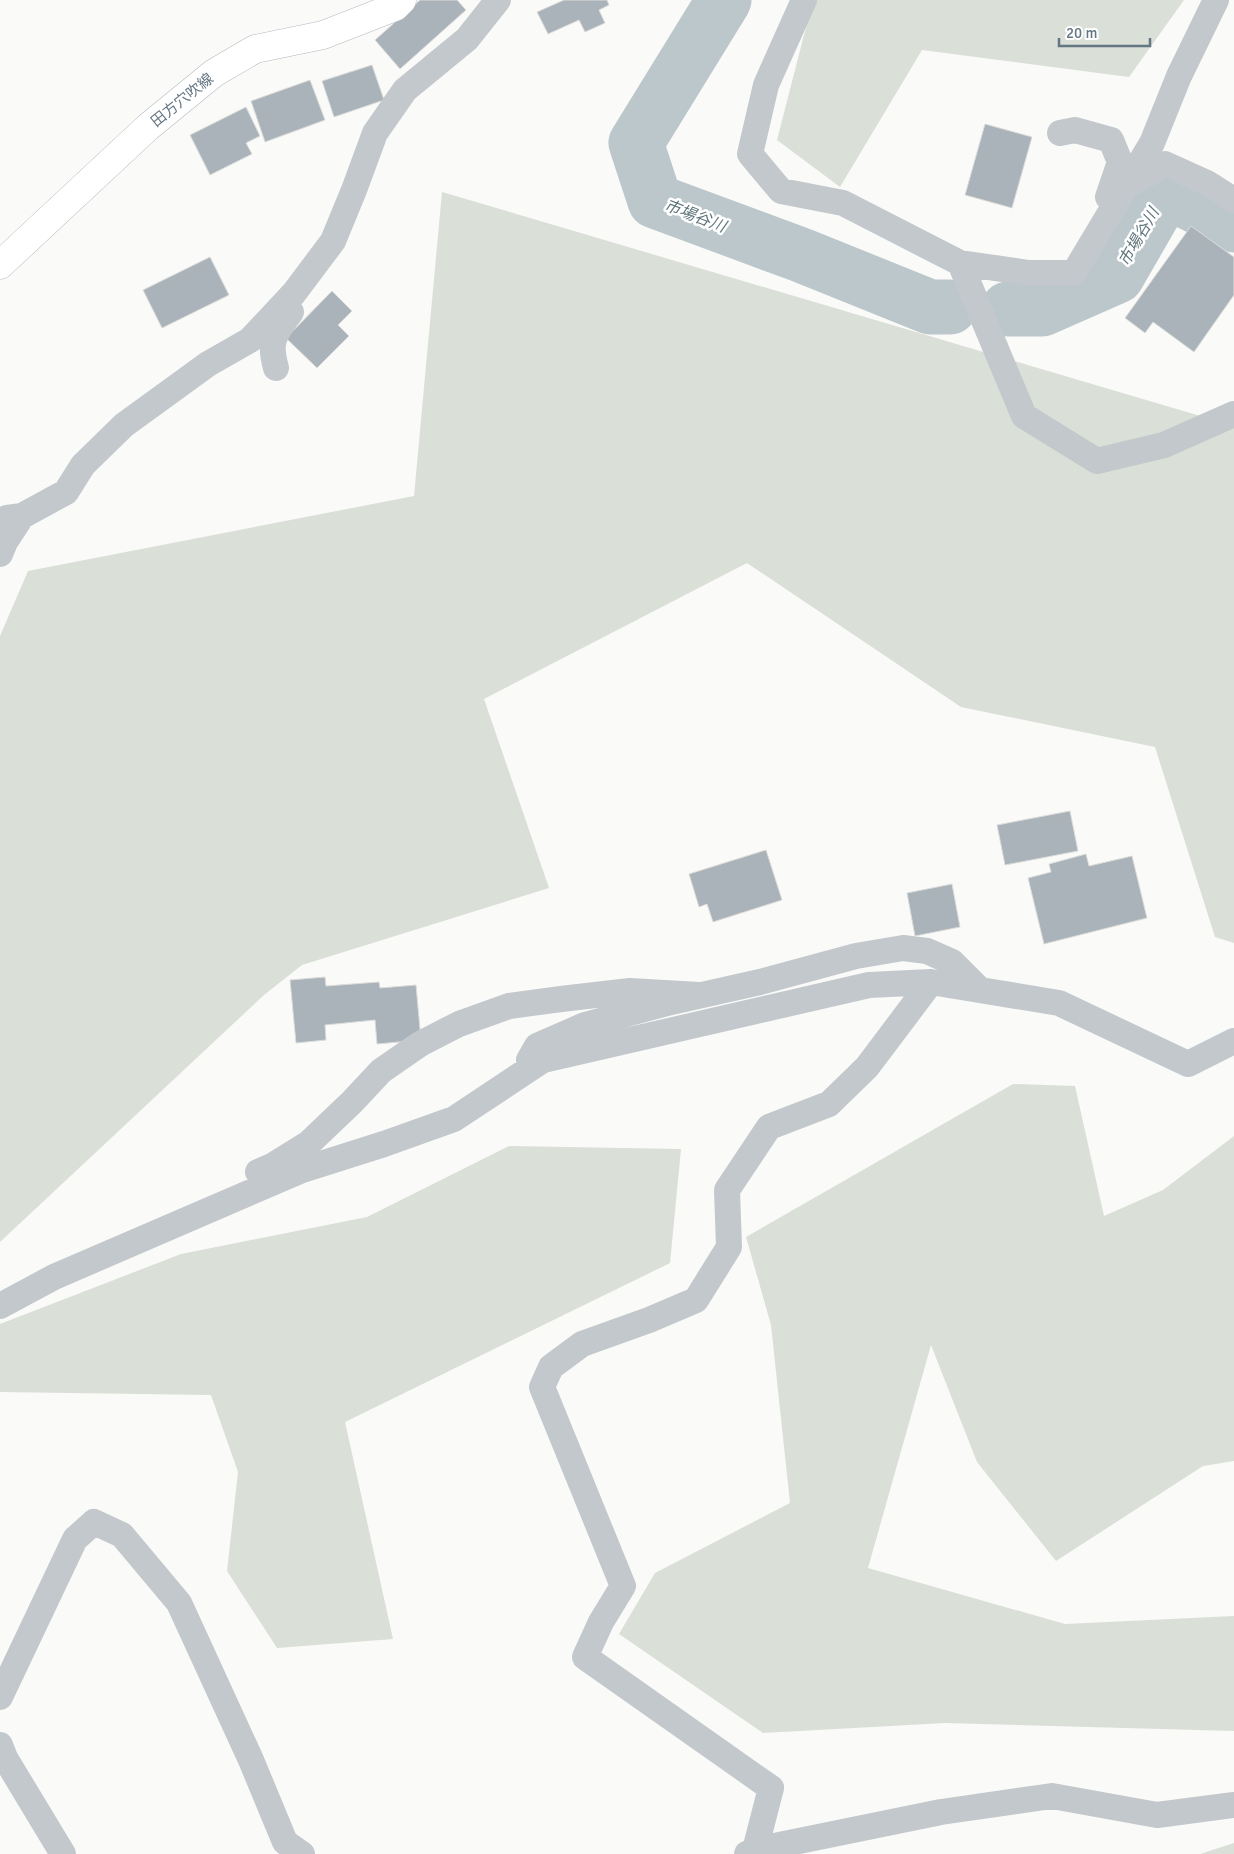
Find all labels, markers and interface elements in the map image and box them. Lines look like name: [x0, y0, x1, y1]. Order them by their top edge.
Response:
scale bar: [1059, 15, 1150, 47]
text: 20 m: [1066, 24, 1097, 42]
street label: 田方穴吹線: [147, 69, 217, 131]
water label: 市場谷川: [662, 195, 730, 238]
water label: 市場谷川: [1114, 203, 1165, 270]

